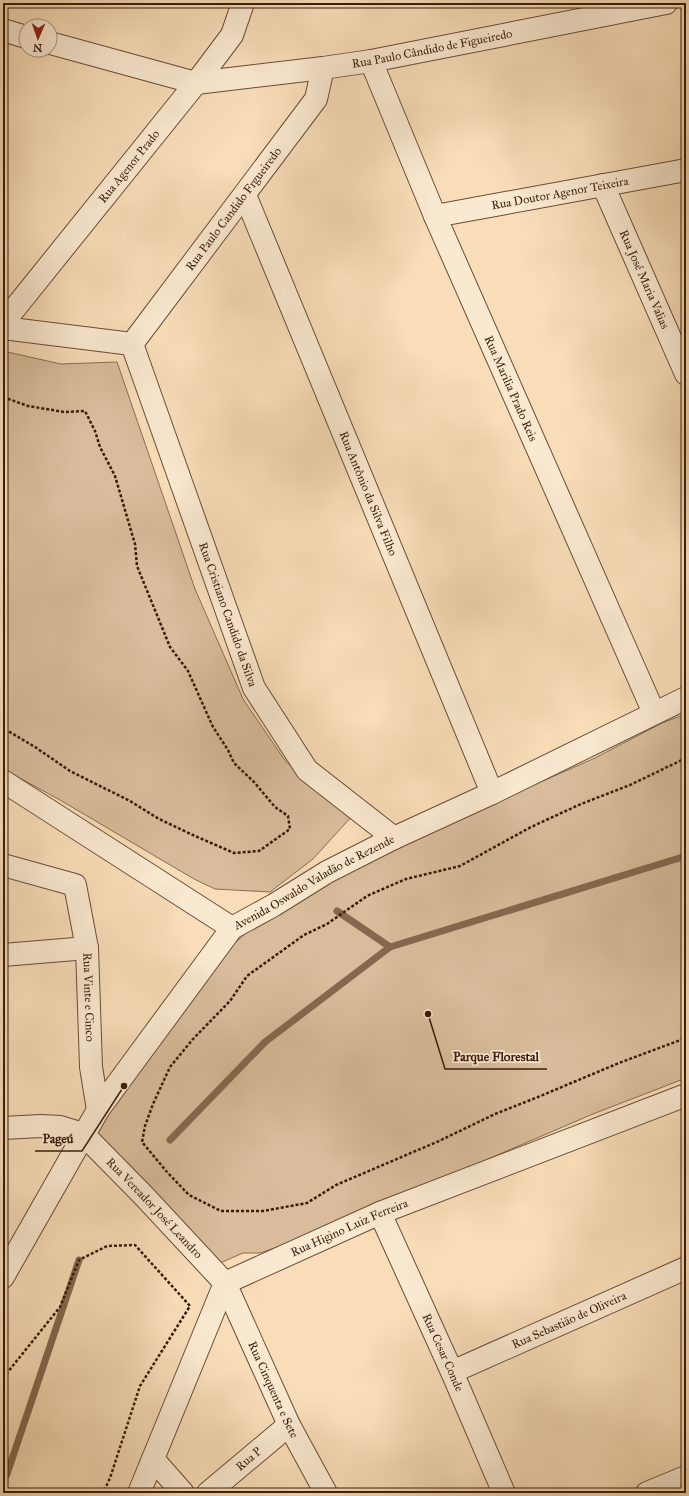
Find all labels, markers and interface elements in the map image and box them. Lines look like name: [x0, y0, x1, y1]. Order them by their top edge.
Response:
north arrow: [18, 18, 58, 58]
street label: Rua Paulo Cândido de Figueiredo: [351, 26, 513, 71]
text: N: [32, 41, 43, 54]
street label: Rua Agenor Prado: [96, 127, 162, 206]
street label: Rua Paulo Candido Frgueiredo: [183, 145, 284, 273]
street label: Rua Doutor Agenor Teixeira: [490, 174, 630, 213]
street label: Rua José Maria Valias: [617, 228, 672, 331]
street label: Rua Marilia Prado Reis: [482, 333, 540, 443]
street label: Rua Antônio da Silva Filho: [336, 429, 400, 558]
street label: Rua Cristiano Candido da Silva: [196, 540, 260, 689]
street label: Avenida Oswaldo Valadão de Rezende: [230, 832, 397, 933]
street label: Rua Vinte e Cinco: [80, 952, 97, 1042]
callout: Parque Florestal: [445, 1044, 547, 1069]
text: Parque Florestal: [453, 1049, 539, 1065]
callout: Pageú: [35, 1126, 82, 1151]
text: Pageú: [42, 1131, 74, 1147]
street label: Rua Vereador José Leandro: [103, 1155, 205, 1261]
street label: Rua Higino Luiz Ferreira: [289, 1196, 411, 1259]
street label: Rua Sebastião de Oliveira: [510, 1288, 629, 1352]
street label: Rua Cesar Conde: [419, 1311, 467, 1394]
street label: Rua Cinquenta e Sete: [245, 1339, 302, 1440]
street label: Rua P: [233, 1444, 264, 1474]

